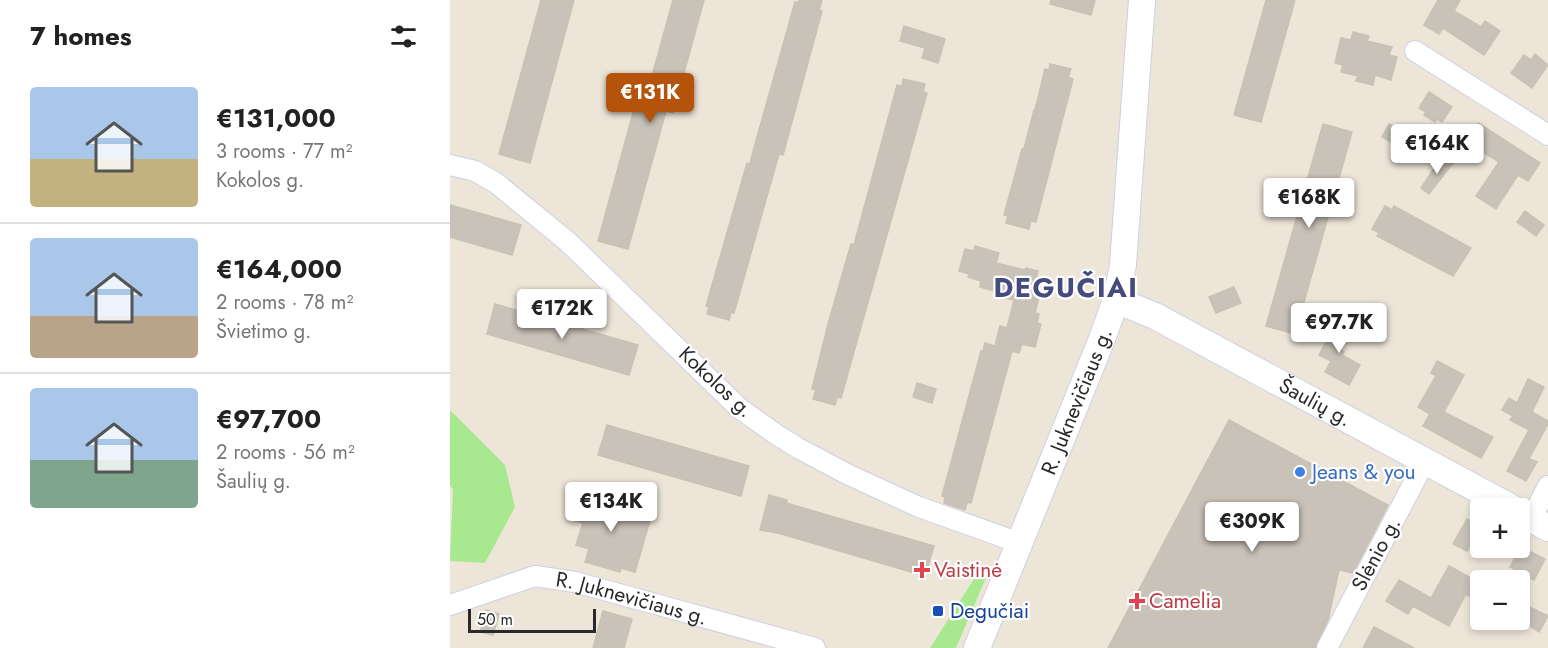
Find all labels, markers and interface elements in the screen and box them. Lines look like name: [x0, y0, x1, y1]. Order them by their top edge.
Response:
text: 7 homes: [30, 17, 132, 55]
icon: filters: [387, 20, 420, 53]
pin: €131K: [608, 73, 692, 124]
text: €131K: [620, 78, 680, 107]
text: €131,000: [216, 99, 336, 137]
icon: home: [78, 111, 150, 183]
pin: €164K: [1395, 124, 1479, 175]
text: €164K: [1405, 129, 1469, 158]
text: 3 rooms · 77 m²: [216, 137, 353, 166]
text: Kokolos g.: [216, 166, 304, 195]
pin: €168K: [1267, 178, 1351, 229]
text: €168K: [1277, 183, 1341, 212]
text: €164,000: [216, 250, 342, 288]
icon: home: [78, 262, 150, 334]
district label: DEGUČIAI: [993, 268, 1139, 307]
text: 2 rooms · 78 m²: [216, 288, 353, 317]
pin: €172K: [520, 289, 604, 340]
text: €172K: [531, 294, 593, 323]
pin: €97.7K: [1290, 303, 1388, 354]
text: €97.7K: [1305, 308, 1373, 337]
text: Švietimo g.: [216, 317, 311, 346]
street label: R. Juknevičiaus g.: [1034, 324, 1120, 479]
street label: Kokolos g.: [672, 340, 760, 424]
street label: Šaulių g.: [1273, 370, 1357, 434]
text: €97,700: [216, 400, 321, 438]
icon: home: [78, 412, 150, 484]
text: 2 rooms · 56 m²: [216, 438, 355, 467]
place label: Jeans & you: [1309, 457, 1416, 487]
marker: Jeans & you: [1293, 465, 1307, 479]
text: Šaulių g.: [216, 467, 291, 496]
pin: €134K: [569, 482, 653, 533]
text: €134K: [579, 487, 643, 516]
map controls: [1470, 498, 1530, 630]
button: +: [1470, 498, 1530, 558]
pin: €309K: [1210, 502, 1294, 553]
text: €309K: [1219, 507, 1285, 536]
street label: Slėnio g.: [1344, 512, 1408, 596]
place label: Vaistinė: [934, 555, 1002, 585]
marker: Vaistinė: [915, 563, 929, 577]
street label: R. Juknevičiaus g.: [554, 564, 711, 633]
button: −: [1470, 570, 1530, 630]
place label: Camelia: [1149, 586, 1221, 616]
marker: Camelia: [1130, 594, 1144, 608]
place label: Degučiai: [950, 596, 1029, 626]
marker: Degučiai: [931, 604, 945, 618]
scale bar: [468, 606, 596, 634]
text: 50 m: [477, 608, 513, 631]

